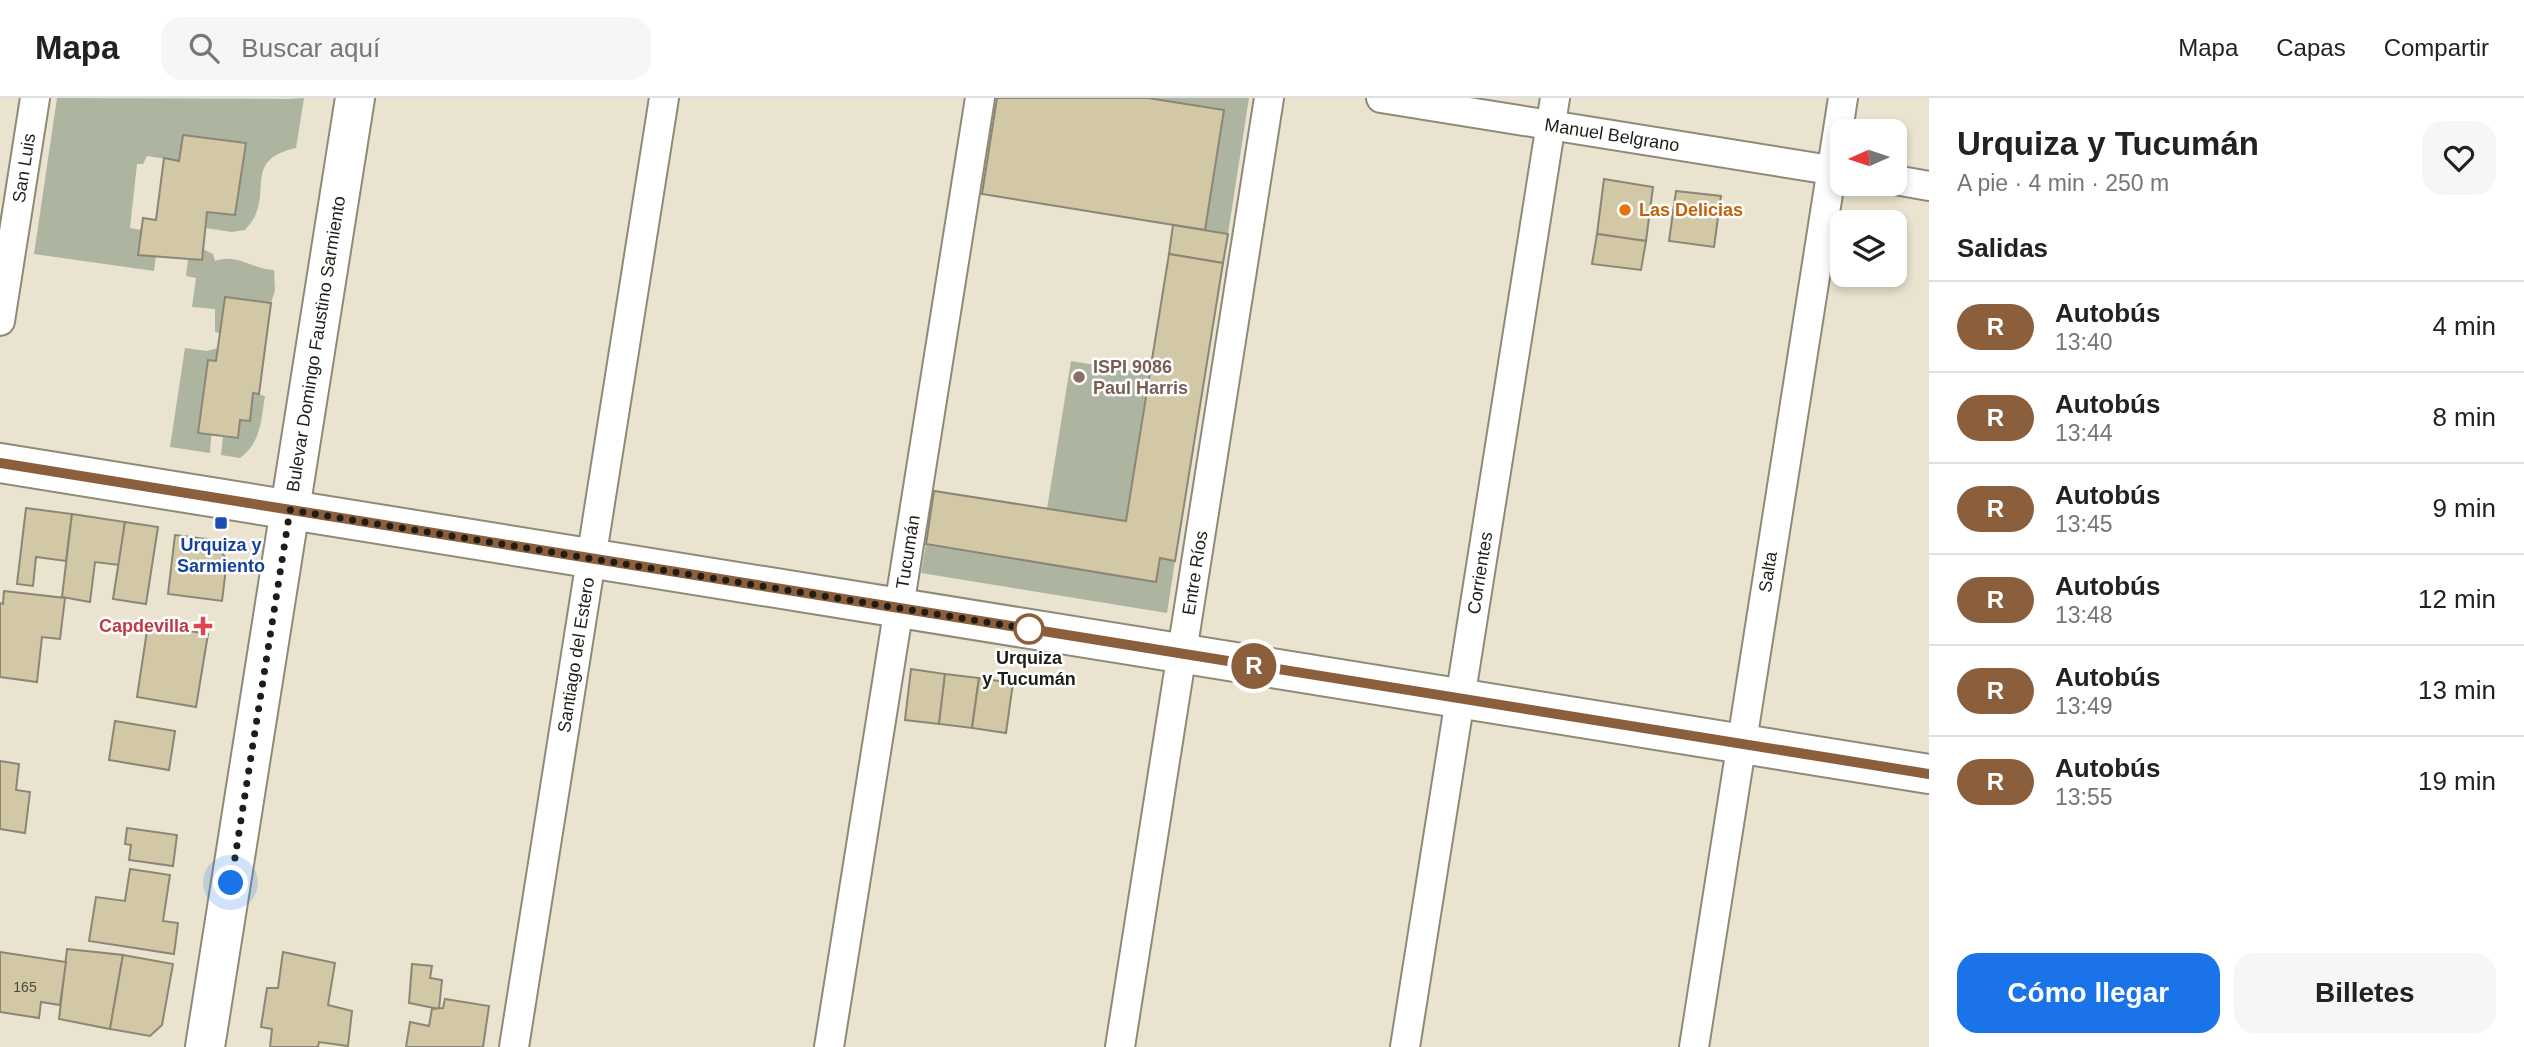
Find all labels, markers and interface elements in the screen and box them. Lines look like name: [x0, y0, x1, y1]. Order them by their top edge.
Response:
search box: [161, 17, 651, 80]
text: Mapa: [35, 29, 119, 66]
icon: search: [185, 29, 223, 67]
text: Buscar aquí: [241, 33, 380, 63]
text: Mapa: [2178, 34, 2238, 61]
text: Capas: [2276, 34, 2346, 61]
text: Compartir: [2384, 34, 2489, 61]
street label: Manuel Belgrano: [1543, 114, 1681, 156]
north arrow: [1830, 119, 1908, 196]
map controls: [1830, 119, 1907, 287]
button: heart: [2422, 121, 2496, 195]
text: Urquiza y Tucumán: [1957, 125, 2259, 162]
street label: San Luis: [9, 132, 39, 204]
text: A pie · 4 min · 250 m: [1957, 170, 2169, 196]
street label: Bulevar Domingo Faustino Sarmiento: [283, 195, 349, 493]
place label: Las Delicias: [1639, 200, 1743, 220]
marker: Las Delicias: [1617, 202, 1633, 218]
button: layers: [1830, 210, 1907, 287]
text: Salidas: [1957, 233, 2048, 263]
text: Autobús: [2055, 298, 2160, 328]
text: 4 min: [2432, 311, 2496, 341]
text: R: [1987, 313, 2004, 340]
text: 13:40: [2055, 329, 2113, 355]
place label: ISPI 9086 Paul Harris: [1093, 357, 1188, 398]
marker: ISPI 9086 Paul Harris: [1071, 369, 1087, 385]
text: Autobús: [2055, 389, 2160, 419]
text: 8 min: [2432, 402, 2496, 432]
text: R: [1987, 404, 2004, 431]
text: 13:44: [2055, 420, 2113, 446]
text: Autobús: [2055, 480, 2160, 510]
text: 9 min: [2432, 493, 2496, 523]
text: R: [1987, 495, 2004, 522]
text: 13:45: [2055, 511, 2113, 537]
street label: Tucumán: [892, 514, 924, 590]
marker: Urquiza y Sarmiento: [213, 515, 229, 531]
street label: Entre Ríos: [1178, 529, 1212, 617]
street label: Corrientes: [1464, 530, 1496, 616]
place label: Urquiza y Sarmiento: [177, 535, 265, 576]
street label: Salta: [1755, 549, 1781, 594]
text: Autobús: [2055, 571, 2160, 601]
street label: Santiago del Estero: [554, 576, 598, 734]
text: 12 min: [2418, 584, 2496, 614]
text: R: [1987, 586, 2004, 613]
text: 13:48: [2055, 602, 2113, 628]
marker: Urquiza y Tucumán: [1014, 614, 1044, 644]
place label: Capdevilla: [99, 616, 190, 636]
marker: Capdevilla: [195, 618, 211, 634]
line badge: R: [1231, 643, 1277, 689]
place label: Urquiza y Tucumán: [982, 648, 1076, 689]
text: R: [1245, 652, 1263, 679]
text: Autobús: [2055, 662, 2160, 692]
text: 13 min: [2418, 675, 2496, 705]
text: R: [1987, 677, 2004, 704]
text: 13:49: [2055, 693, 2113, 719]
text: Autobús: [2055, 753, 2160, 783]
text: 19 min: [2418, 766, 2496, 796]
text: R: [1987, 768, 2004, 795]
text: 13:55: [2055, 784, 2113, 810]
your location: [213, 865, 248, 900]
button: Cómo llegar: [1957, 953, 2220, 1033]
button: Billetes: [2234, 953, 2496, 1033]
house number: 165: [13, 979, 37, 995]

